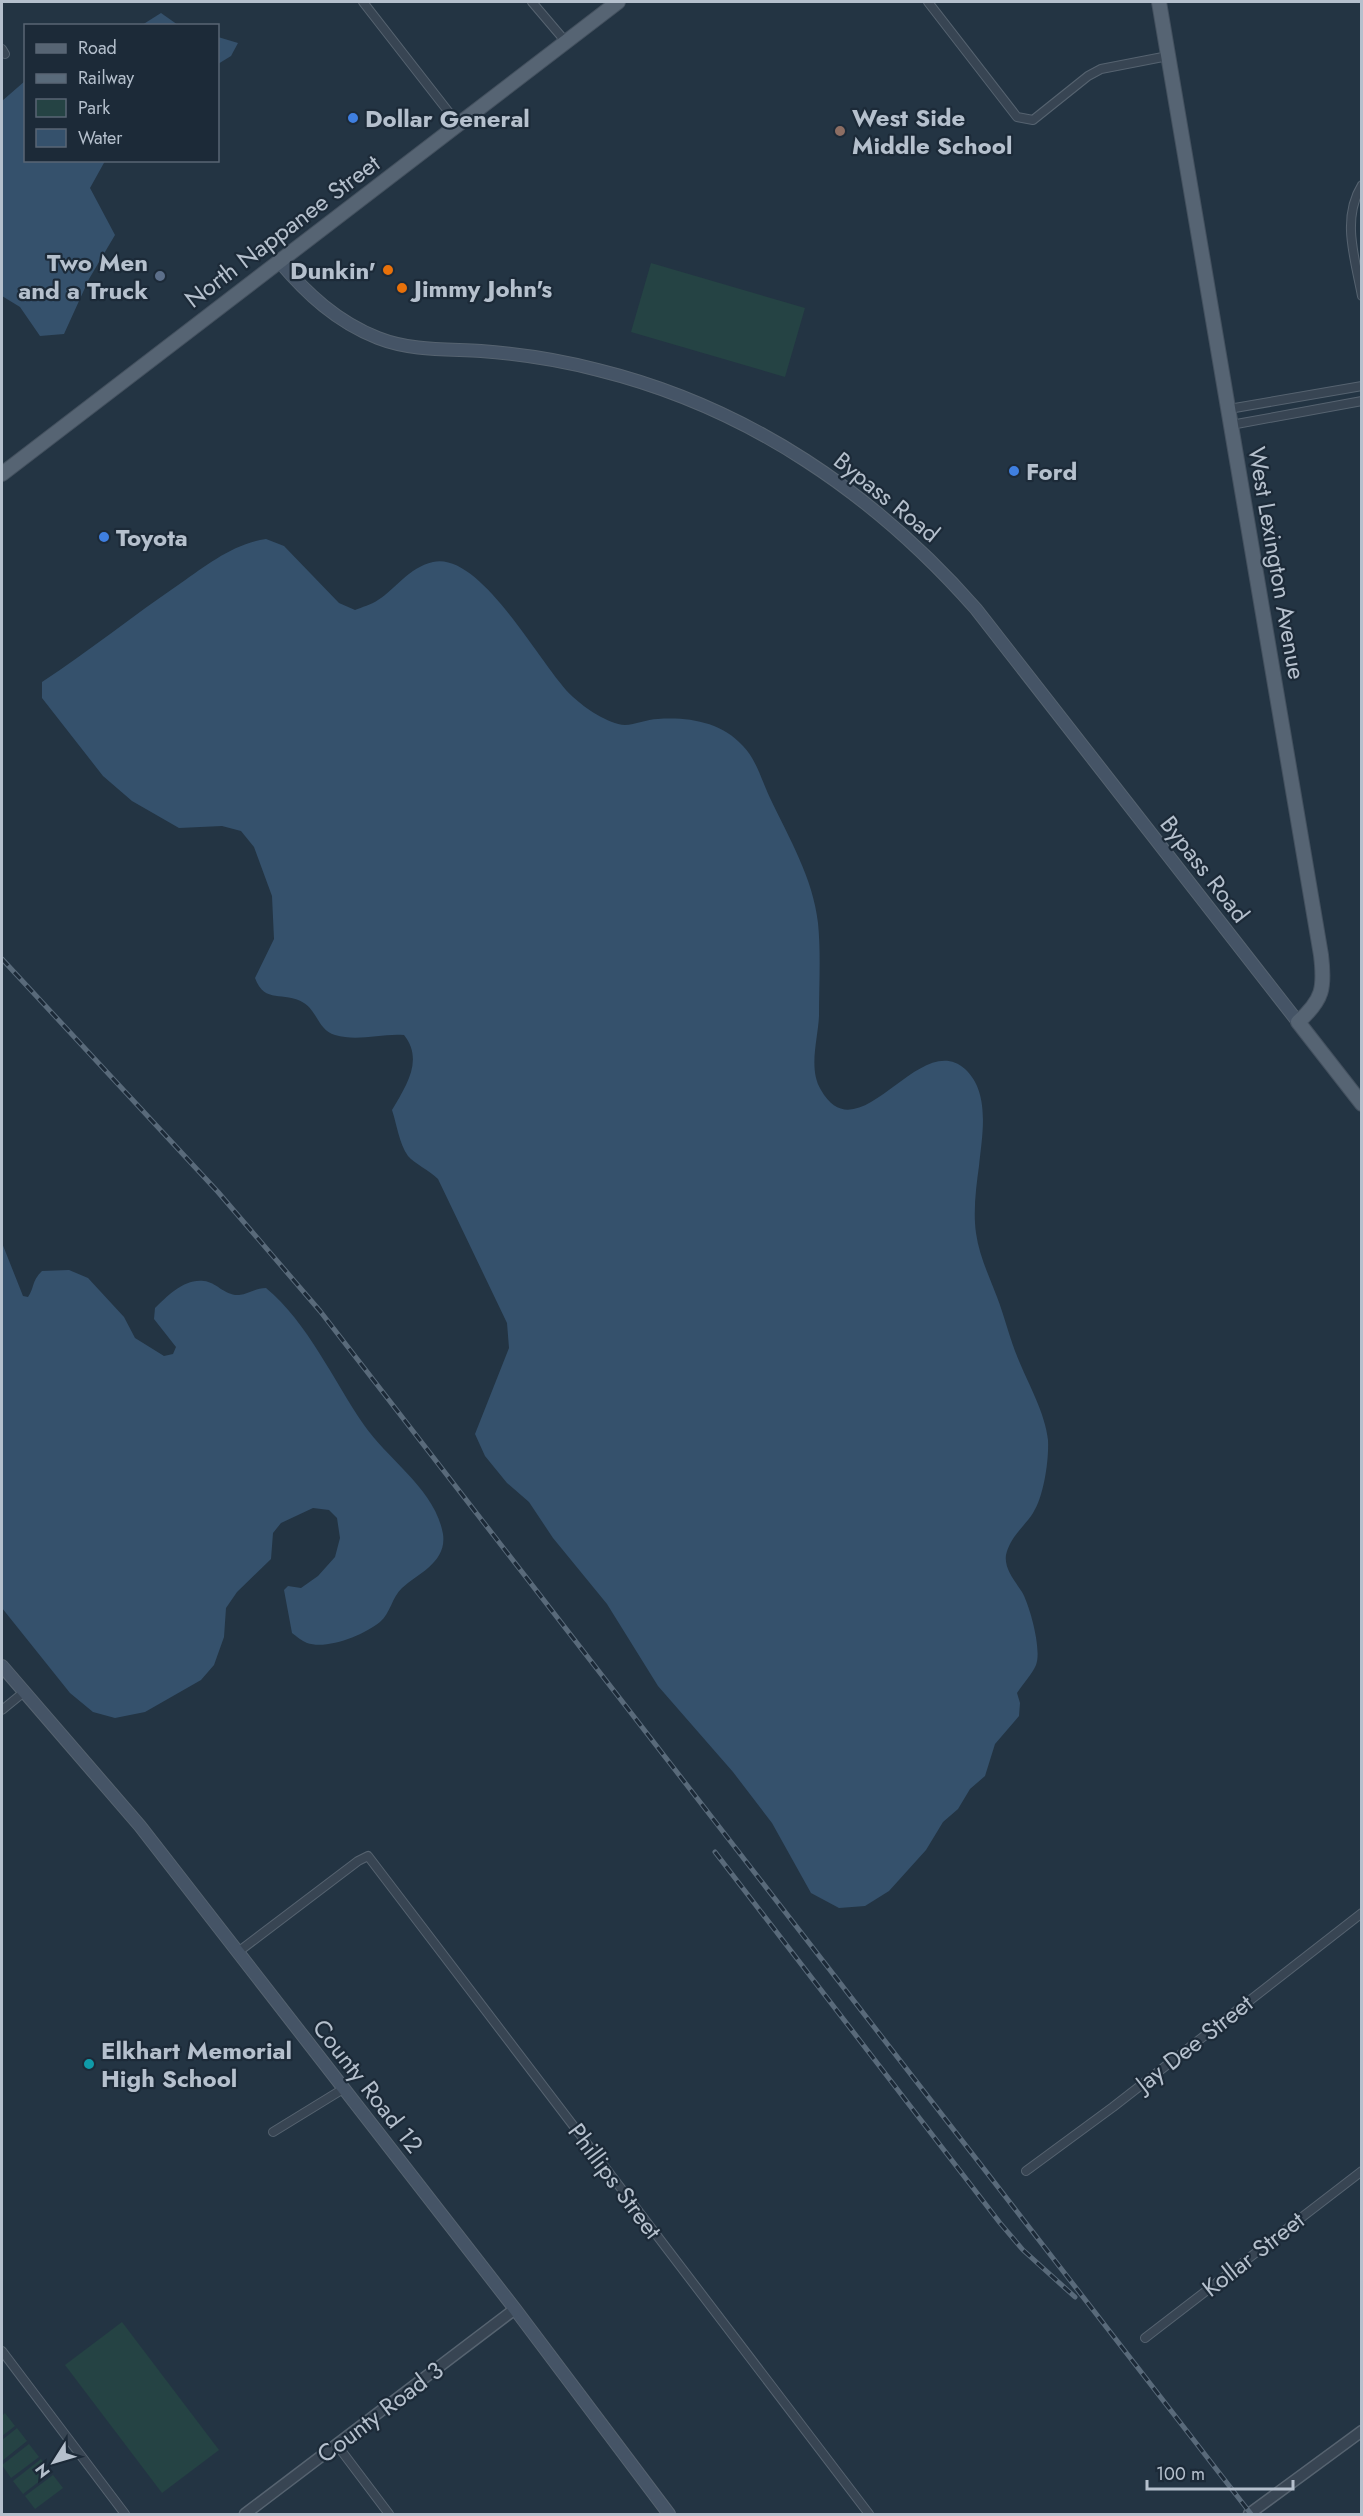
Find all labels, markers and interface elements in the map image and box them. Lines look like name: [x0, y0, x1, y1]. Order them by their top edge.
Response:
legend: [24, 24, 219, 162]
text: Road: [78, 35, 117, 61]
text: Railway: [78, 65, 134, 91]
text: Park: [78, 95, 110, 121]
place label: West Side Middle School: [852, 100, 1012, 163]
place label: Dollar General: [365, 101, 530, 136]
marker: Dollar General: [346, 111, 360, 125]
marker: West Side Middle School: [833, 124, 847, 138]
text: Water: [78, 125, 123, 151]
street label: North Nappanee Street: [177, 146, 387, 316]
place label: Two Men and a Truck: [18, 245, 148, 308]
place label: Dunkin': [290, 253, 376, 288]
marker: Dunkin': [381, 263, 395, 277]
marker: Two Men and a Truck: [153, 269, 167, 283]
place label: Jimmy John's: [410, 271, 552, 306]
marker: Jimmy John's: [395, 281, 409, 295]
street label: Bypass Road: [826, 443, 948, 551]
street label: West Lexington Avenue: [1239, 444, 1315, 682]
place label: Ford: [1026, 454, 1077, 489]
marker: Ford: [1007, 464, 1021, 478]
place label: Toyota: [116, 520, 188, 555]
marker: Toyota: [97, 530, 111, 544]
street label: Bypass Road: [1152, 808, 1258, 930]
street label: Jay Dee Street: [1126, 1986, 1260, 2102]
street label: County Road 12: [304, 2012, 432, 2160]
place label: Elkhart Memorial High School: [101, 2033, 292, 2096]
marker: Elkhart Memorial High School: [82, 2057, 96, 2071]
street label: Phillips Street: [560, 2116, 670, 2246]
street label: Kollar Street: [1194, 2203, 1312, 2305]
street label: County Road 3: [309, 2353, 451, 2471]
north arrow: [24, 2432, 84, 2492]
scale bar: [1147, 2453, 1292, 2491]
text: N: [29, 2459, 55, 2483]
text: 100 m: [1156, 2461, 1205, 2487]

